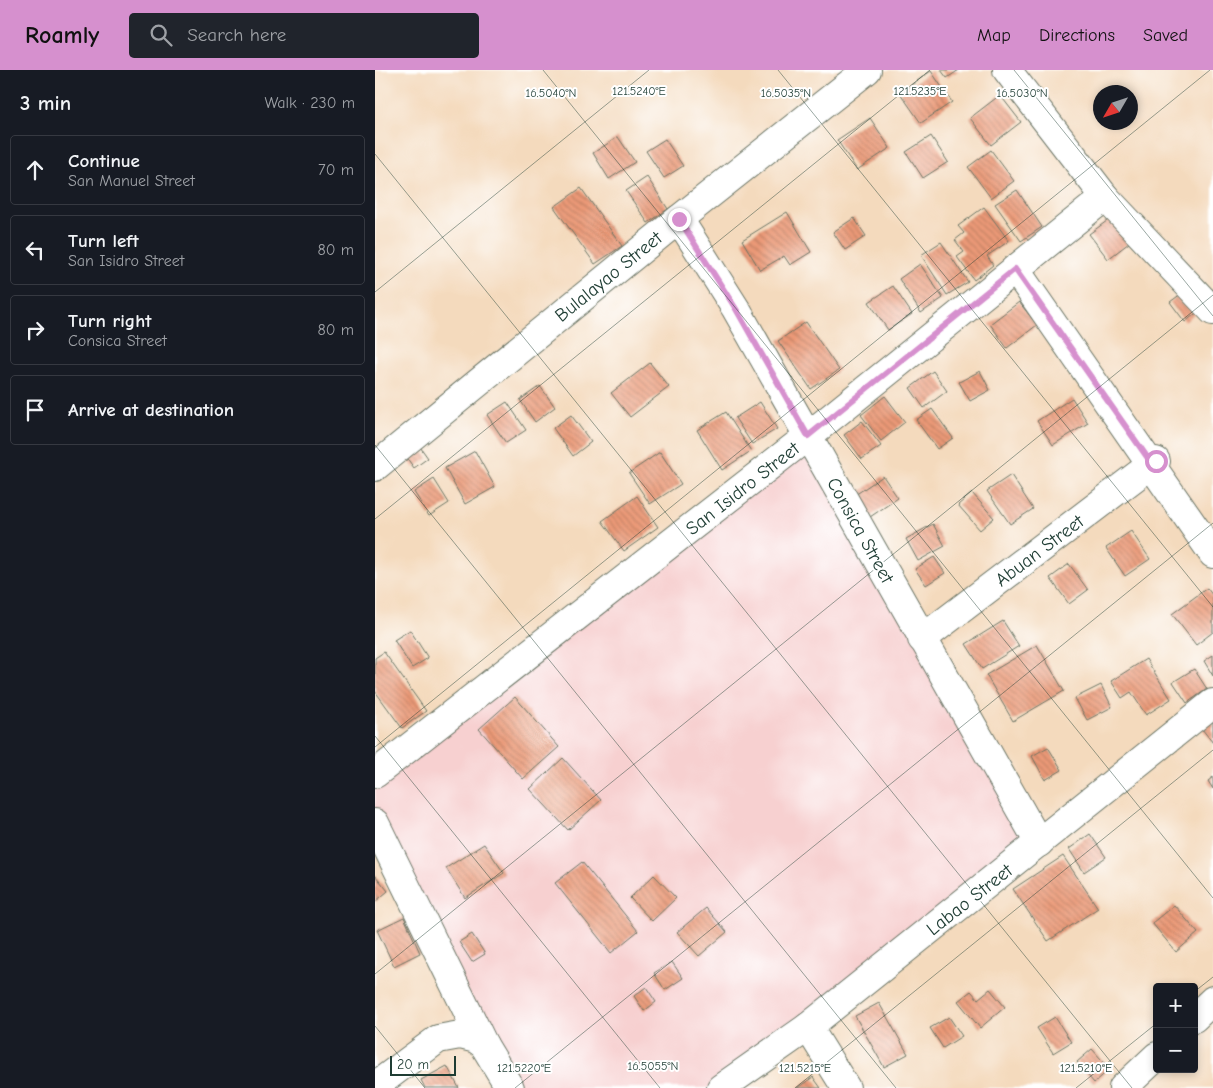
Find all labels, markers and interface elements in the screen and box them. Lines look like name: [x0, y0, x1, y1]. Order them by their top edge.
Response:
search box: [129, 13, 479, 58]
text: Roamly: [25, 21, 99, 49]
icon: search: [147, 21, 175, 49]
text: Search here: [187, 24, 286, 46]
text: Map: [977, 25, 1011, 46]
text: Directions: [1039, 25, 1115, 46]
text: Saved: [1143, 25, 1188, 46]
text: 121.5240°E: [612, 84, 666, 98]
text: 121.5235°E: [893, 84, 947, 98]
north arrow: [1093, 85, 1138, 130]
text: 16.5040°N: [526, 86, 576, 100]
text: 16.5035°N: [761, 86, 811, 100]
text: 16.5030°N: [996, 86, 1048, 100]
text: 3 min: [20, 91, 71, 115]
text: Walk · 230 m: [264, 94, 355, 112]
text: Continue: [68, 150, 140, 172]
icon: ahead: [21, 156, 49, 184]
text: 70 m: [318, 161, 354, 179]
text: San Manuel Street: [68, 172, 195, 190]
route end: [668, 208, 691, 231]
street label: Bulalayao Street: [551, 227, 667, 327]
text: Turn left: [68, 230, 139, 252]
icon: left: [21, 236, 49, 264]
text: 80 m: [317, 241, 354, 259]
text: San Isidro Street: [68, 252, 184, 270]
text: Turn right: [68, 310, 152, 332]
icon: right: [21, 316, 49, 344]
text: 80 m: [317, 321, 354, 339]
text: Consica Street: [68, 332, 167, 350]
icon: arrive: [21, 396, 49, 424]
text: Arrive at destination: [68, 399, 234, 421]
street label: San Isidro Street: [681, 437, 804, 540]
route start: [1145, 450, 1168, 473]
street label: Consica Street: [822, 474, 898, 588]
street label: Abuan Street: [991, 510, 1089, 591]
street label: Labao Street: [922, 859, 1017, 940]
map controls: [1153, 983, 1198, 1073]
button: +: [1153, 983, 1198, 1028]
button: −: [1153, 1028, 1198, 1073]
scale bar: [390, 1053, 456, 1076]
text: 20 m: [397, 1056, 429, 1073]
text: 16.5055°N: [628, 1059, 678, 1073]
text: 121.5220°E: [497, 1061, 551, 1075]
text: 121.5215°E: [779, 1061, 831, 1075]
text: 121.5210°E: [1060, 1061, 1112, 1075]

